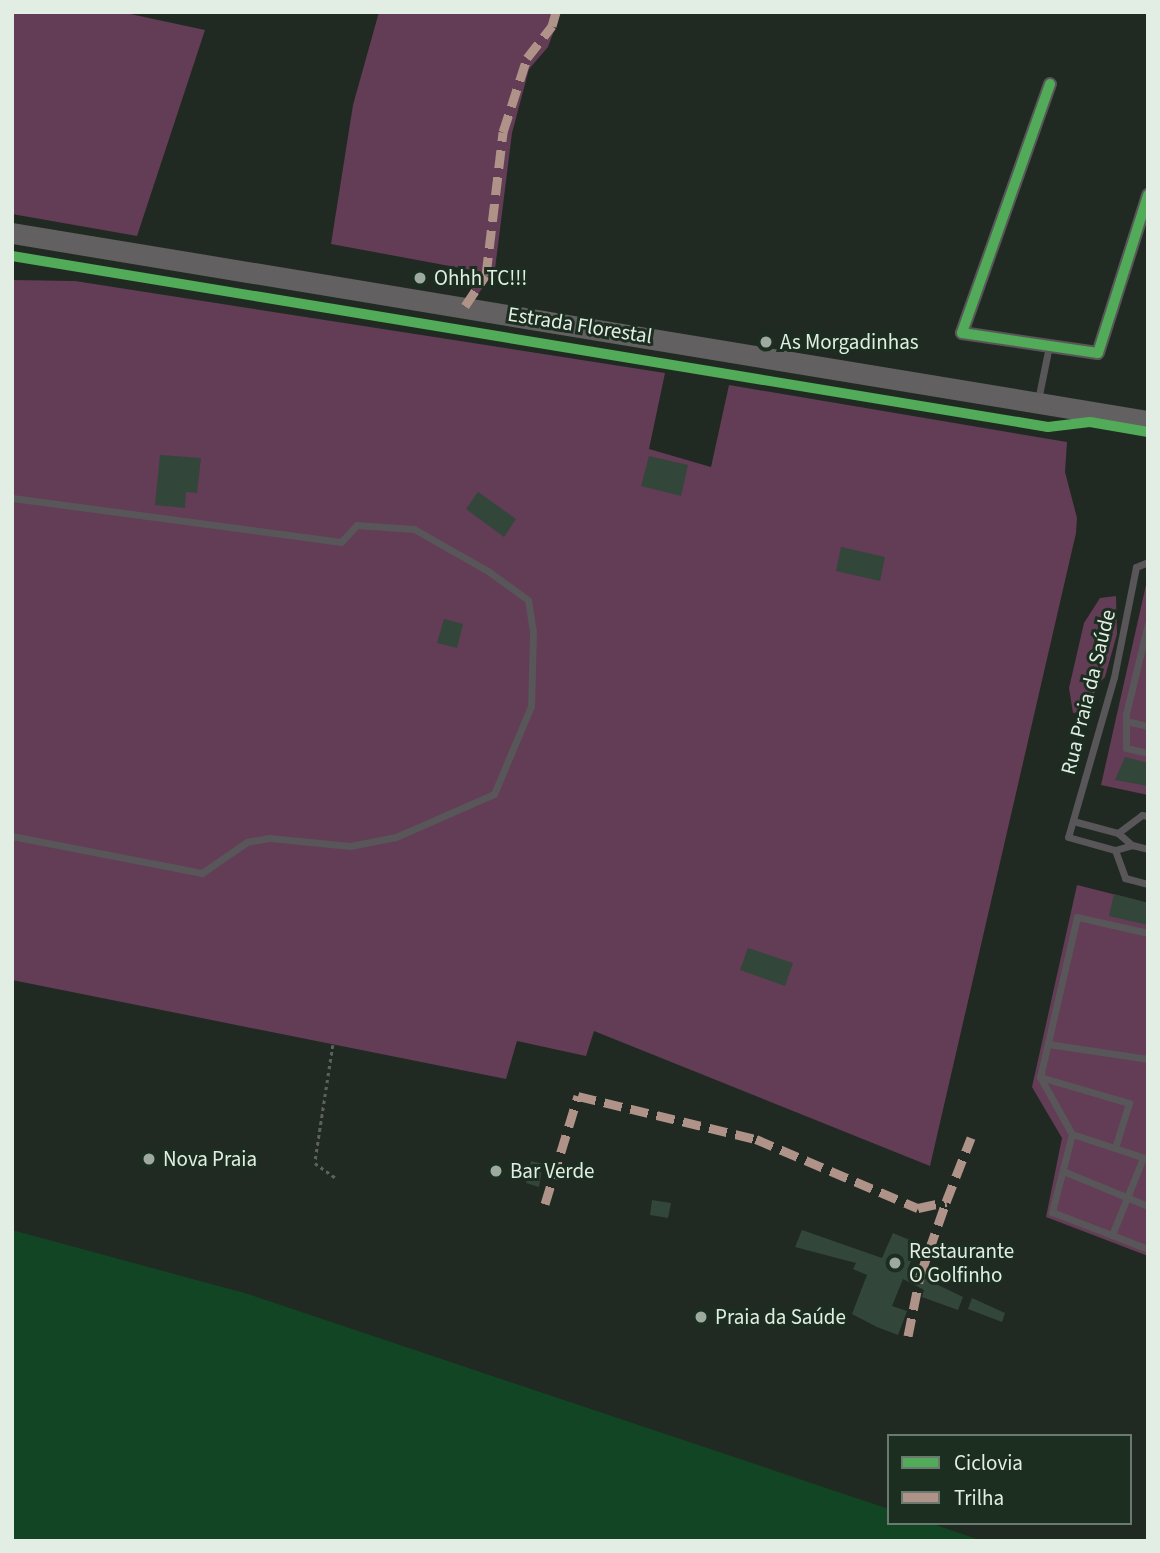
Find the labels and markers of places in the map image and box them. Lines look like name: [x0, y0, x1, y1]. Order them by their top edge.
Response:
place label: Ohhh TC!!!: [434, 265, 527, 291]
marker: Ohhh TC!!!: [412, 270, 428, 286]
place label: As Morgadinhas: [780, 329, 919, 355]
marker: As Morgadinhas: [758, 334, 774, 350]
place label: Nova Praia: [163, 1146, 257, 1172]
marker: Nova Praia: [141, 1151, 157, 1167]
place label: Bar Verde: [510, 1158, 594, 1184]
marker: Bar Verde: [488, 1163, 504, 1179]
place label: Restaurante O Golfinho: [909, 1238, 1014, 1288]
marker: Restaurante O Golfinho: [887, 1255, 903, 1271]
place label: Praia da Saúde: [715, 1304, 846, 1330]
marker: Praia da Saúde: [693, 1309, 709, 1325]

